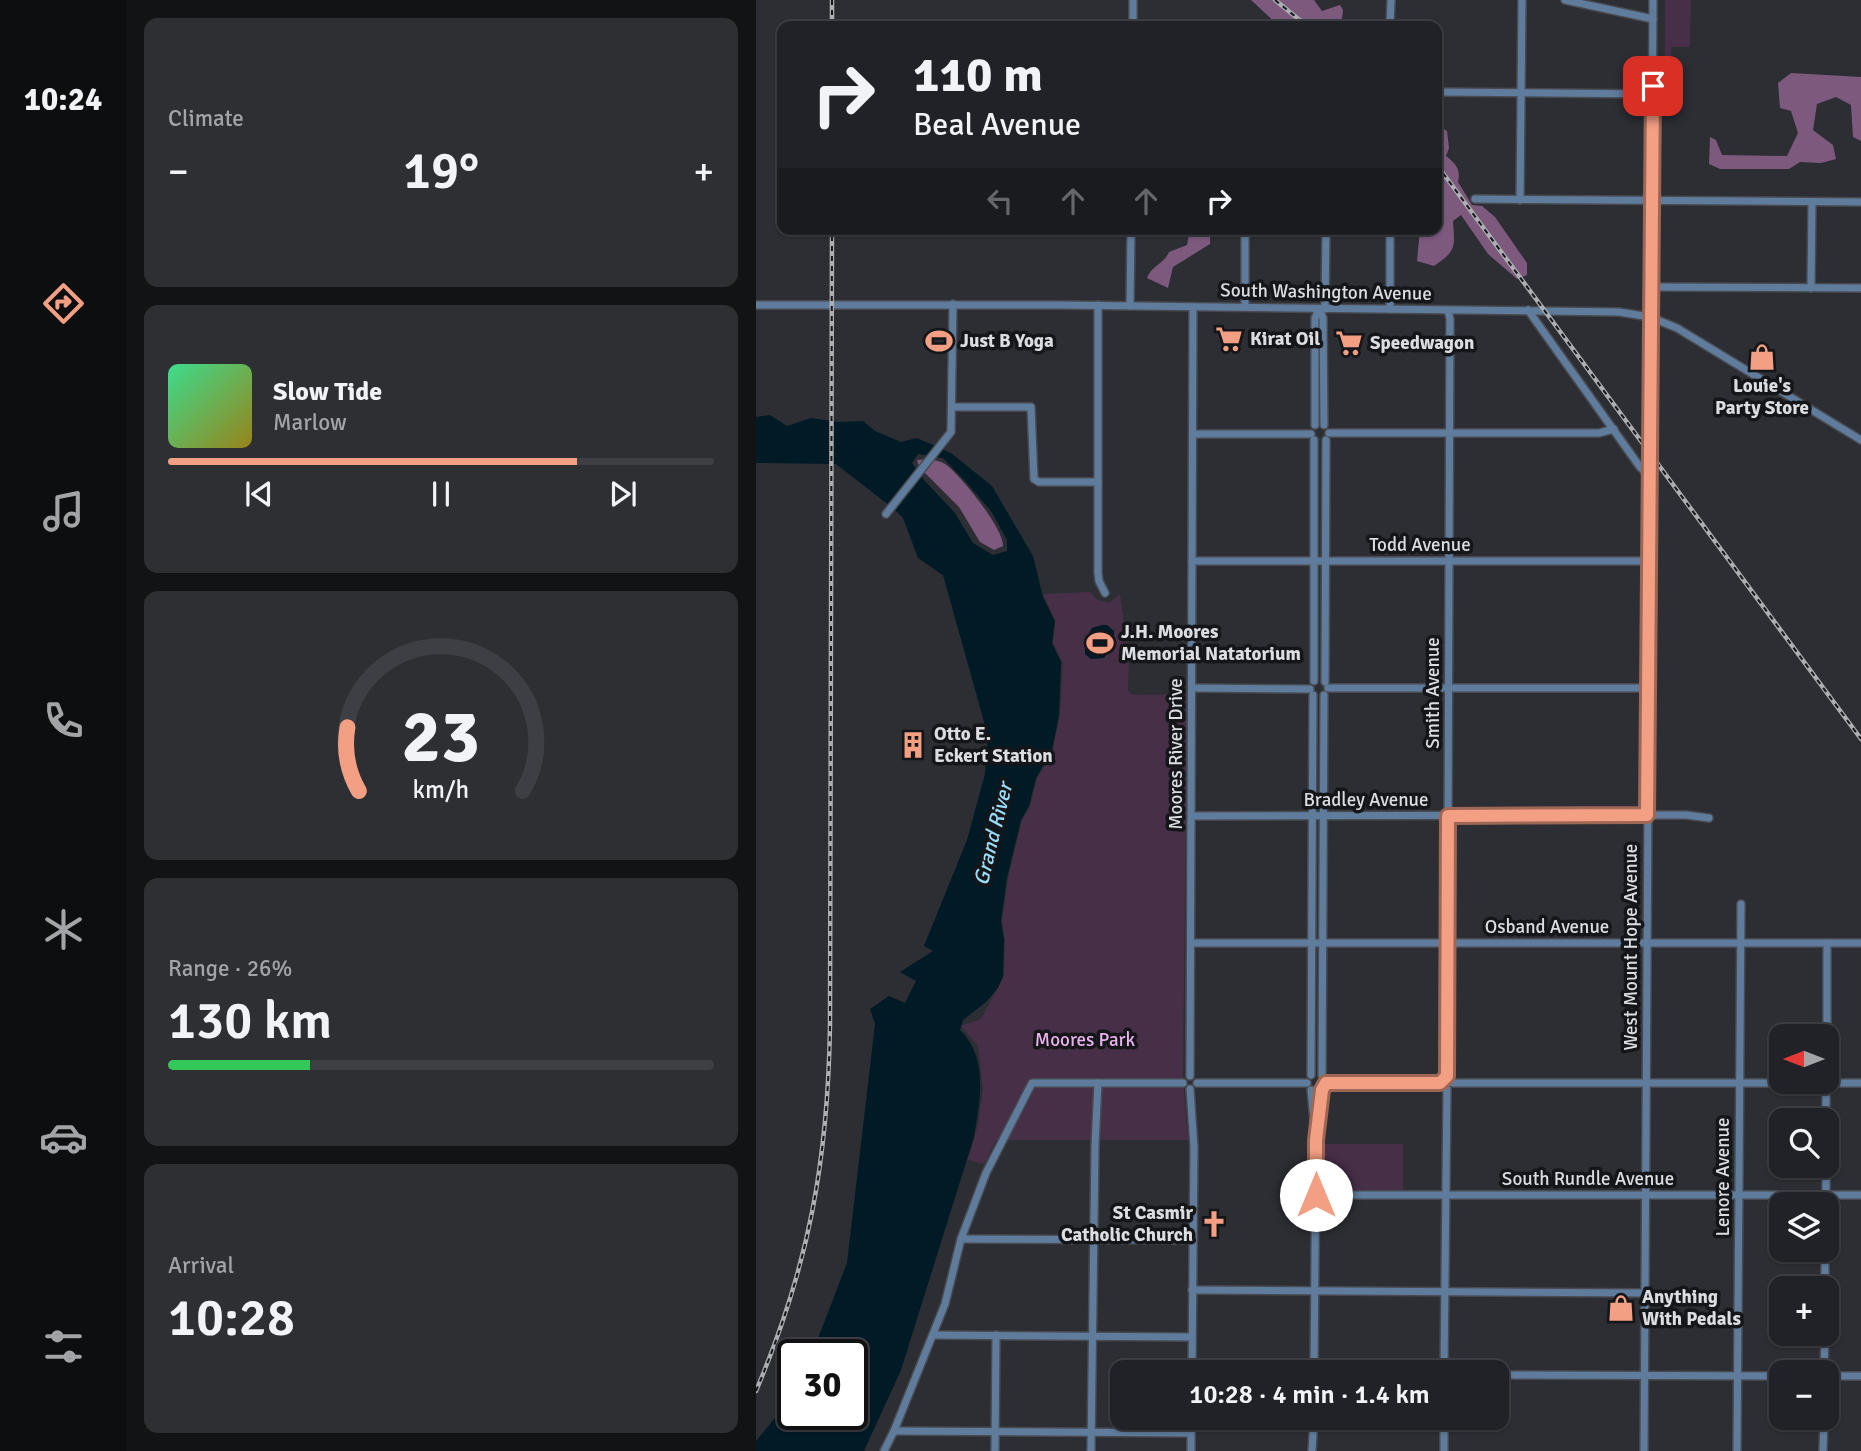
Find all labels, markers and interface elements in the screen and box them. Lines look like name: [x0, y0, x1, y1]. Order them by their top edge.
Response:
text: 110 m: [913, 45, 1043, 105]
icon: right: [798, 49, 889, 140]
pin: [1623, 56, 1683, 116]
icon: arrive: [1634, 67, 1672, 105]
text: 10:24: [24, 80, 102, 119]
text: Climate: [168, 104, 244, 133]
text: Beal Avenue: [913, 105, 1081, 144]
text: 19°: [403, 139, 479, 203]
text: −: [168, 148, 189, 195]
text: +: [693, 148, 714, 195]
icon: left: [981, 182, 1019, 220]
icon: ahead: [1054, 182, 1092, 220]
icon: ahead: [1127, 182, 1165, 220]
icon: right: [1200, 182, 1238, 220]
street label: South Washington Avenue: [1220, 278, 1432, 306]
icon: directions: [39, 279, 88, 328]
supermarket icon: Kirat Oil: [1214, 324, 1244, 354]
sports icon: Just B Yoga: [924, 326, 954, 356]
place label: Kirat Oil: [1250, 327, 1320, 351]
supermarket icon: Speedwagon: [1334, 328, 1364, 358]
place label: Just B Yoga: [960, 329, 1054, 353]
place label: Speedwagon: [1370, 331, 1474, 355]
shop icon: Louie's Party Store: [1747, 342, 1777, 372]
place label: Louie's Party Store: [1715, 374, 1809, 420]
text: Slow Tide: [273, 376, 382, 408]
text: Marlow: [273, 408, 347, 437]
icon: previous: [240, 475, 278, 513]
icon: pause: [422, 475, 460, 513]
icon: next: [604, 475, 642, 513]
icon: music: [39, 487, 88, 536]
street label: Todd Avenue: [1369, 533, 1471, 557]
place label: J.H. Moores Memorial Natatorium: [1121, 620, 1301, 666]
sports icon: J.H. Moores Memorial Natatorium: [1085, 628, 1115, 658]
street label: Smith Avenue: [1421, 637, 1445, 749]
street label: Moores River Drive: [1164, 678, 1188, 830]
text: 23: [402, 694, 480, 783]
icon: phone: [39, 696, 88, 745]
place label: Otto E. Eckert Station: [934, 722, 1053, 768]
building icon: Otto E. Eckert Station: [898, 730, 928, 760]
text: km/h: [413, 774, 469, 805]
water label: Grand River: [968, 777, 1019, 888]
street label: Bradley Avenue: [1304, 788, 1428, 812]
street label: West Mount Hope Avenue: [1619, 844, 1643, 1050]
icon: climate: [39, 905, 88, 954]
street label: Osband Avenue: [1485, 915, 1609, 939]
text: Range · 26%: [168, 954, 292, 983]
text: 130 km: [168, 989, 332, 1053]
north arrow: [1769, 1024, 1839, 1094]
map controls: [1769, 1024, 1839, 1430]
park label: Moores Park: [1035, 1028, 1136, 1052]
button: search: [1769, 1108, 1839, 1178]
icon: car: [39, 1113, 88, 1162]
street label: Lenore Avenue: [1711, 1118, 1735, 1236]
position arrow: [1279, 1158, 1353, 1232]
street label: South Rundle Avenue: [1502, 1167, 1674, 1191]
button: layers: [1769, 1192, 1839, 1262]
place label: St Casmir Catholic Church: [1061, 1201, 1193, 1247]
church icon: St Casmir Catholic Church: [1199, 1209, 1229, 1239]
text: Arrival: [168, 1251, 234, 1280]
button: +: [1769, 1276, 1839, 1346]
place label: Anything With Pedals: [1642, 1285, 1741, 1331]
text: 10:28: [168, 1286, 295, 1350]
shop icon: Anything With Pedals: [1606, 1293, 1636, 1323]
icon: filters: [39, 1322, 88, 1371]
speed limit sign: 30: [777, 1339, 868, 1430]
button: −: [1769, 1360, 1839, 1430]
text: 10:28 · 4 min · 1.4 km: [1189, 1379, 1430, 1411]

